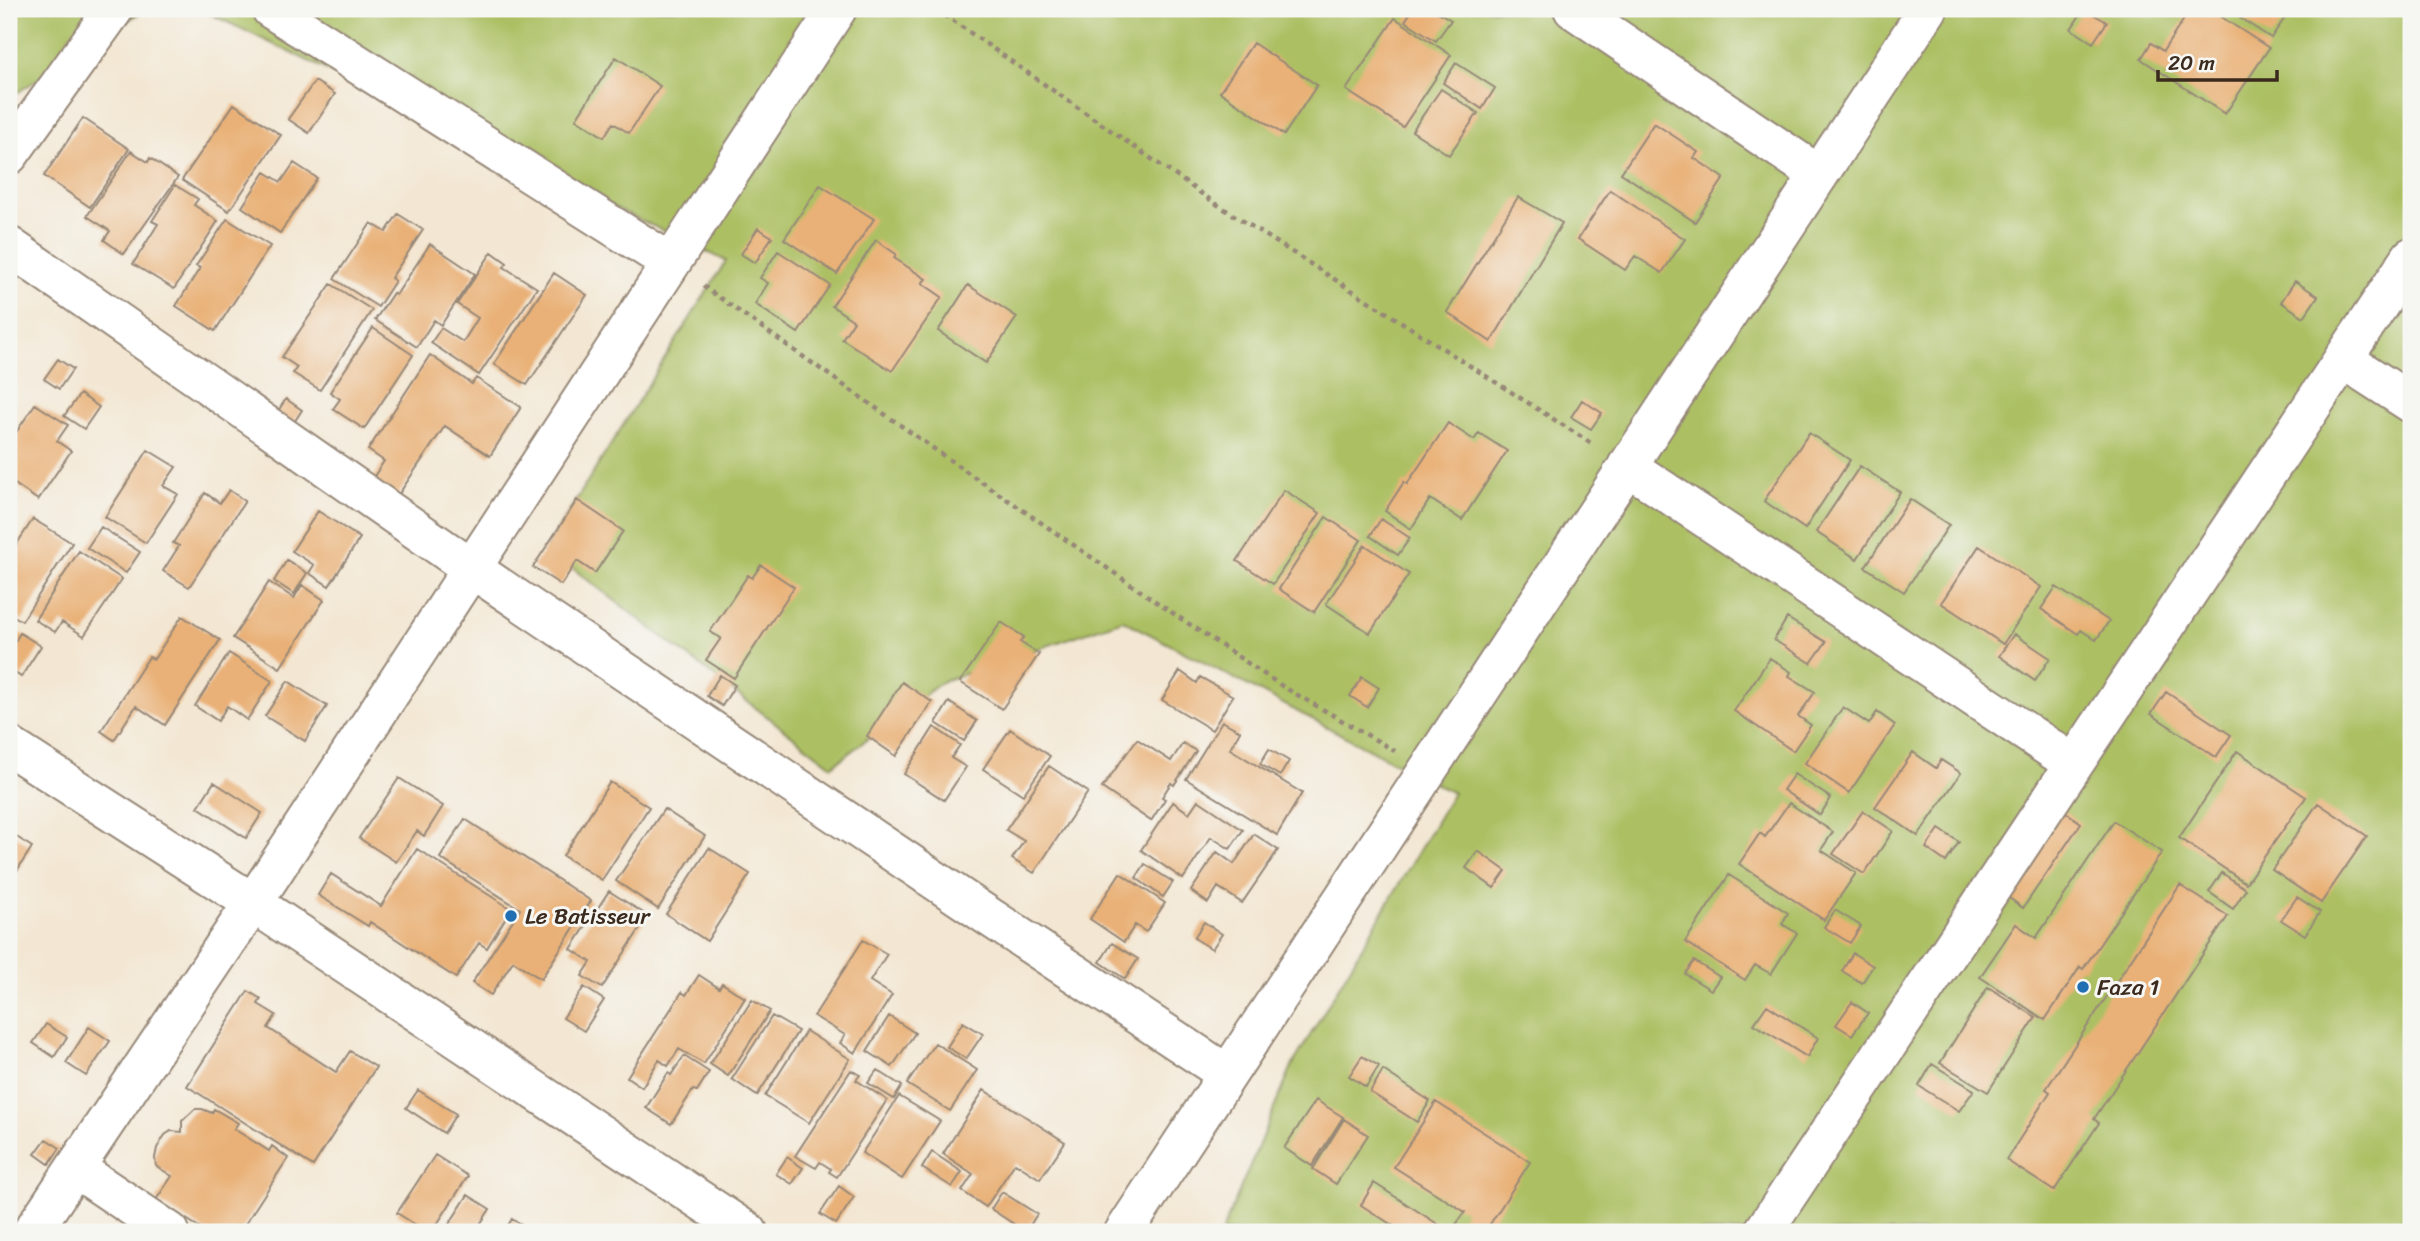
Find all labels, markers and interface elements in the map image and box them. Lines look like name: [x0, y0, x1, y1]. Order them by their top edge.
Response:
scale bar: [2158, 38, 2276, 82]
text: 20 m: [2168, 44, 2215, 82]
place label: Le Batisseur: [525, 896, 651, 937]
marker: Le Batisseur: [503, 908, 519, 924]
place label: Faza 1: [2097, 967, 2160, 1008]
marker: Faza 1: [2075, 979, 2091, 995]

